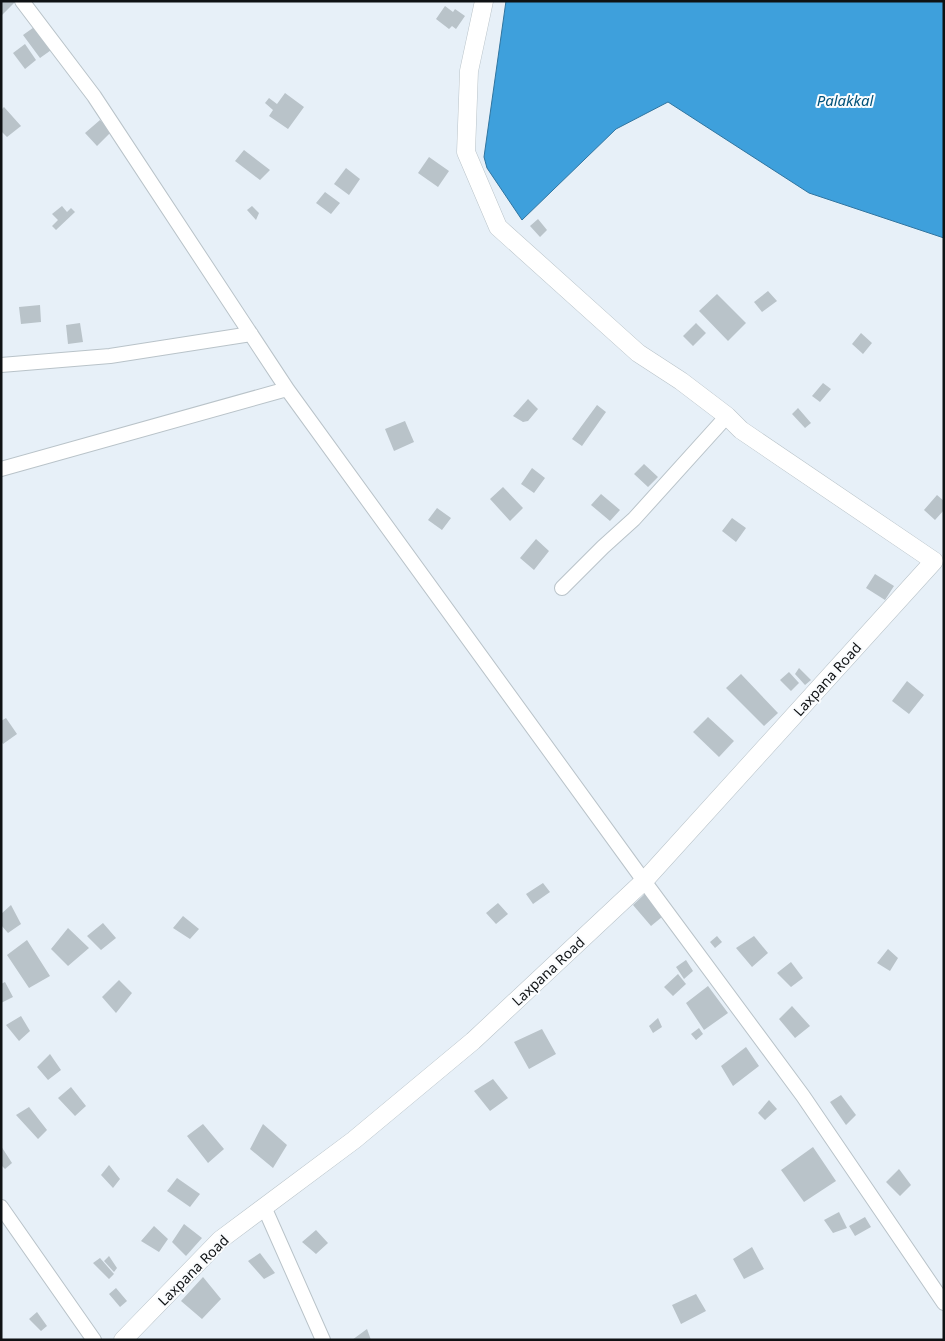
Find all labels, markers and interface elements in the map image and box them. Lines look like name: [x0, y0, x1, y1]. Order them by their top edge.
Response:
water label: Palakkal: [817, 90, 874, 110]
street label: Laxpana Road: [789, 638, 865, 720]
street label: Laxpana Road: [508, 932, 588, 1010]
street label: Laxpana Road: [153, 1230, 233, 1310]

